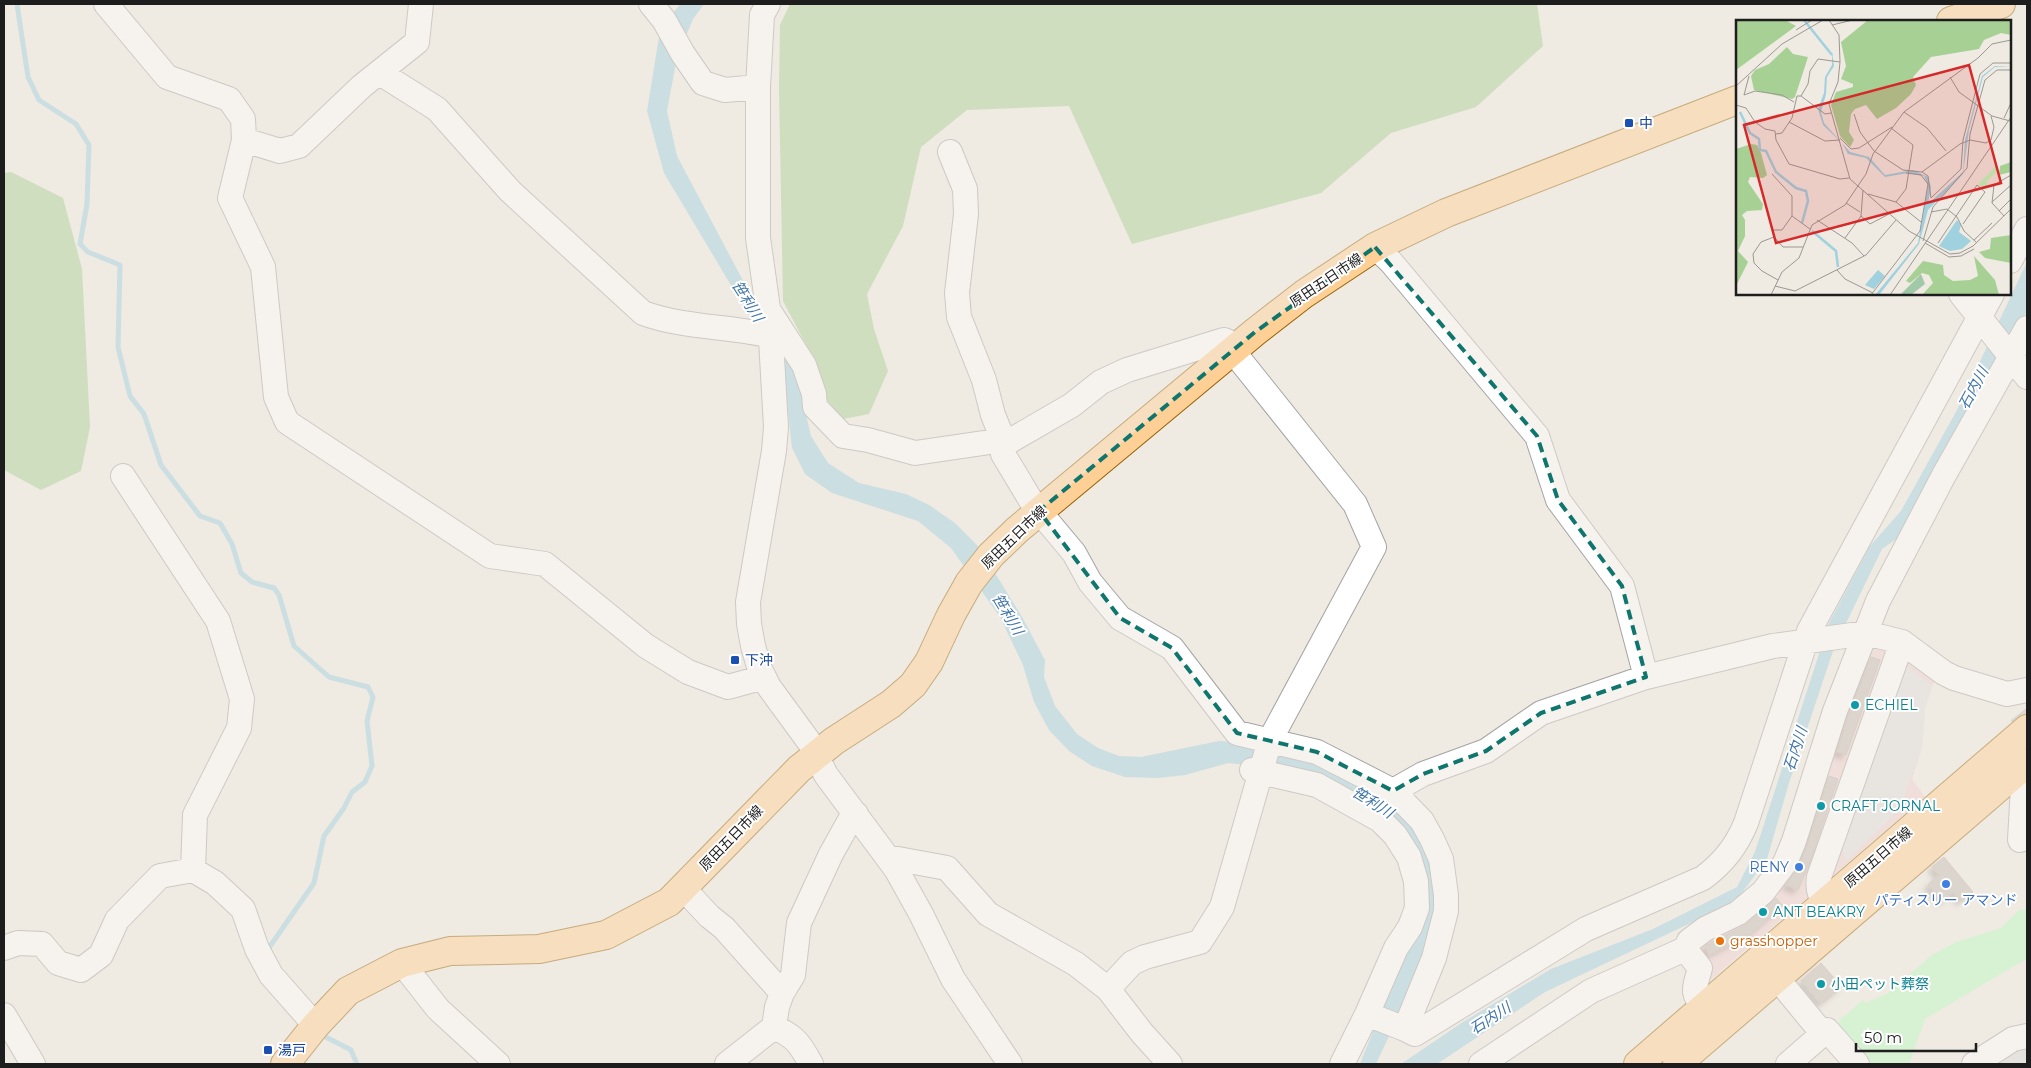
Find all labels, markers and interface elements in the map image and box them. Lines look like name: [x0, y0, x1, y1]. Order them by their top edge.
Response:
inset map: [1736, 20, 2011, 295]
place label: 中: [1639, 114, 1653, 132]
marker: 中: [1623, 117, 1635, 129]
street label: 原田五日市線: [1286, 249, 1366, 311]
water label: 笹利川: [728, 277, 769, 327]
water label: 石内川: [1954, 362, 1993, 412]
street label: 原田五日市線: [978, 501, 1050, 573]
water label: 笹利川: [988, 590, 1029, 640]
place label: 下沖: [745, 651, 773, 669]
marker: 下沖: [729, 654, 741, 666]
place label: ECHIEL: [1865, 696, 1918, 714]
marker: ECHIEL: [1849, 699, 1861, 711]
water label: 石内川: [1779, 723, 1812, 773]
water label: 笹利川: [1349, 782, 1399, 823]
place label: CRAFT JORNAL: [1831, 797, 1941, 815]
marker: CRAFT JORNAL: [1815, 800, 1827, 812]
street label: 原田五日市線: [695, 802, 767, 874]
street label: 原田五日市線: [1840, 823, 1916, 891]
place label: RENY: [1749, 858, 1789, 876]
marker: RENY: [1793, 861, 1805, 873]
marker: パティスリー アマンド: [1940, 878, 1952, 890]
place label: パティスリー アマンド: [1875, 891, 2017, 909]
place label: ANT BEAKRY: [1773, 903, 1865, 921]
marker: ANT BEAKRY: [1757, 906, 1769, 918]
place label: grasshopper: [1730, 932, 1818, 950]
marker: grasshopper: [1714, 935, 1726, 947]
place label: 小田ペット葬祭: [1831, 975, 1929, 993]
marker: 小田ペット葬祭: [1815, 978, 1827, 990]
water label: 石内川: [1466, 997, 1516, 1038]
scale bar: [1856, 1020, 1976, 1052]
text: 50 m: [1864, 1028, 1902, 1047]
place label: 湯戸: [278, 1041, 306, 1059]
marker: 湯戸: [262, 1044, 274, 1056]

